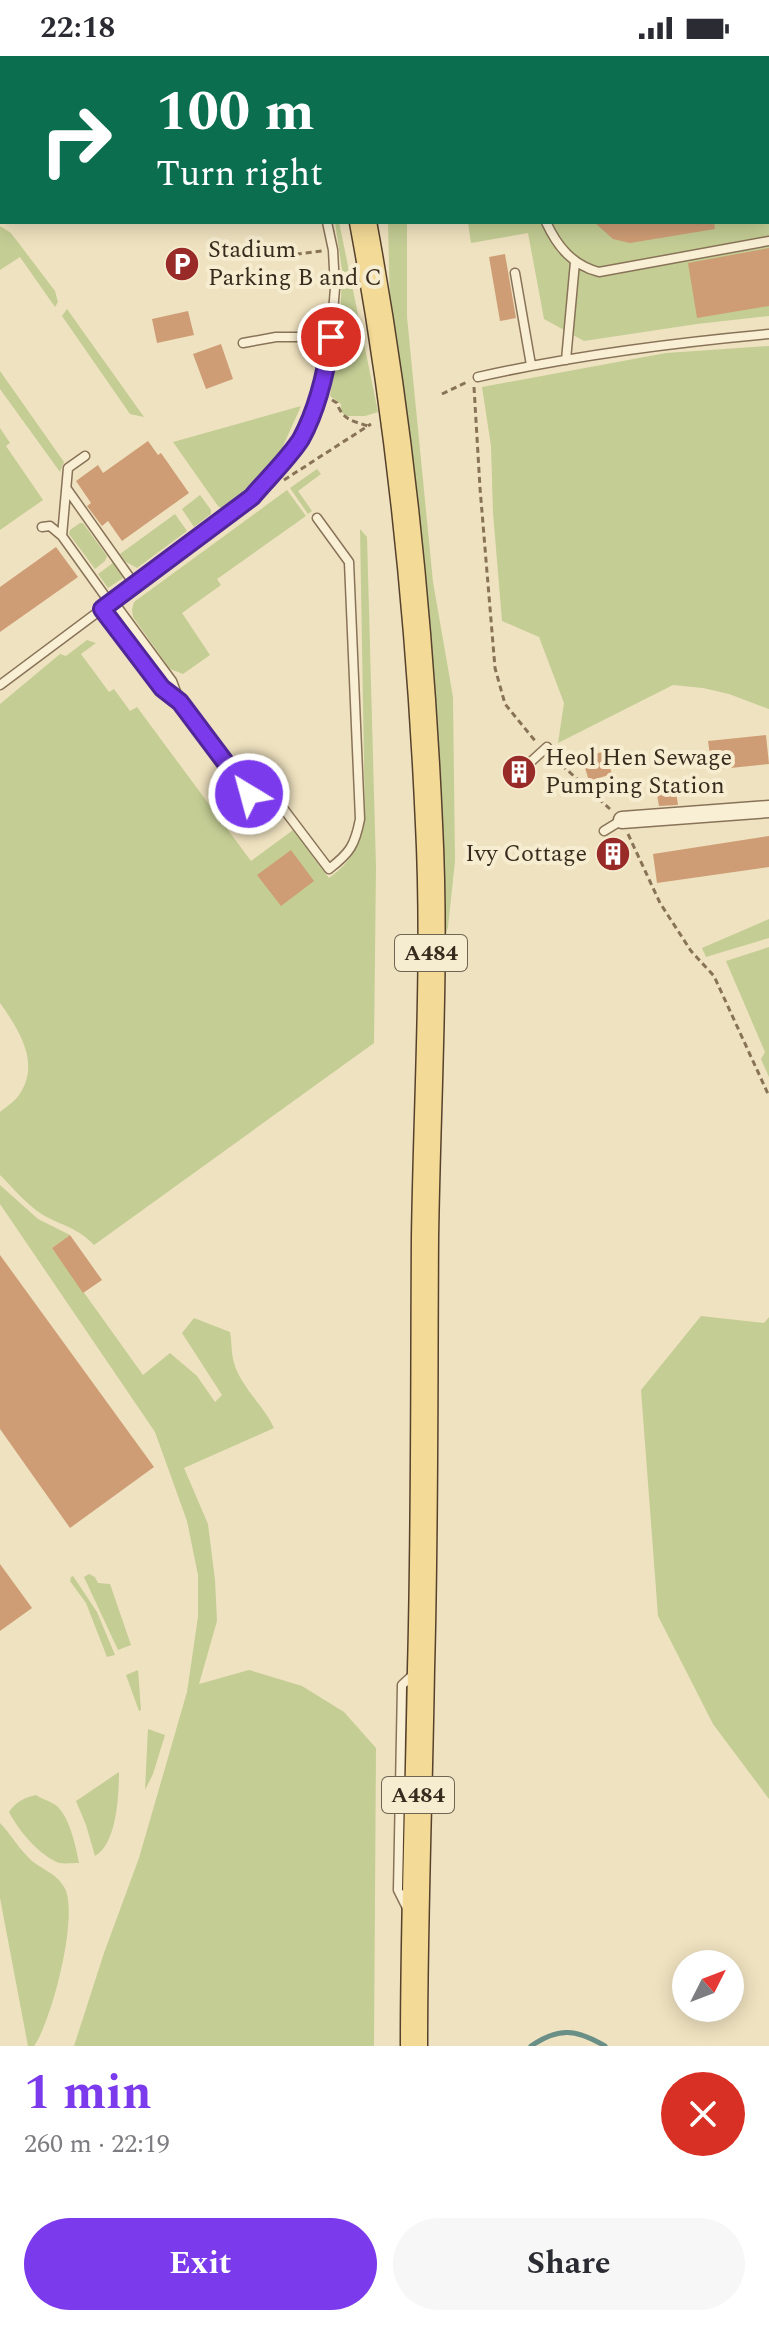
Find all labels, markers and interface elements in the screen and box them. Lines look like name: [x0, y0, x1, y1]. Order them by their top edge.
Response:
text: 22:18: [40, 5, 115, 51]
text: 100 m: [156, 70, 315, 155]
icon: right: [24, 88, 128, 192]
text: Turn right: [156, 147, 323, 202]
place label: Stadium Parking B and C: [208, 232, 382, 296]
parking icon: Stadium Parking B and C: [163, 245, 201, 283]
pin: [297, 303, 365, 371]
icon: arrive: [309, 315, 353, 359]
place label: Heol Hen Sewage Pumping Station: [545, 740, 732, 804]
position arrow: [207, 752, 291, 836]
building icon: Heol Hen Sewage Pumping Station: [500, 753, 538, 791]
building icon: Ivy Cottage: [594, 835, 632, 873]
place label: Ivy Cottage: [465, 836, 587, 872]
road number: A484: [395, 935, 467, 971]
road number: A484: [382, 1777, 454, 1813]
north arrow: [672, 1950, 744, 2022]
map controls: [672, 1950, 744, 2022]
text: 1 min: [24, 2057, 152, 2130]
button: close: [661, 2072, 745, 2156]
text: 260 m · 22:19: [24, 2124, 170, 2164]
button: Exit: [24, 2218, 377, 2310]
button: Share: [393, 2218, 745, 2310]

